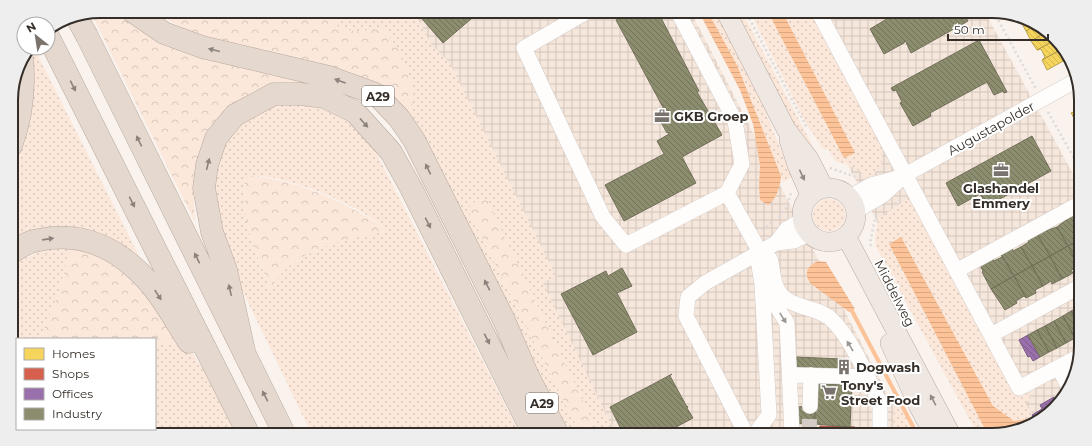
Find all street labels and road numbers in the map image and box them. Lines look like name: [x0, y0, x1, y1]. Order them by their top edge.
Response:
road number: A29: [362, 86, 394, 106]
street label: Augustapolder: [945, 98, 1037, 158]
street label: Middelweg: [871, 257, 919, 329]
road number: A29: [526, 393, 558, 413]

